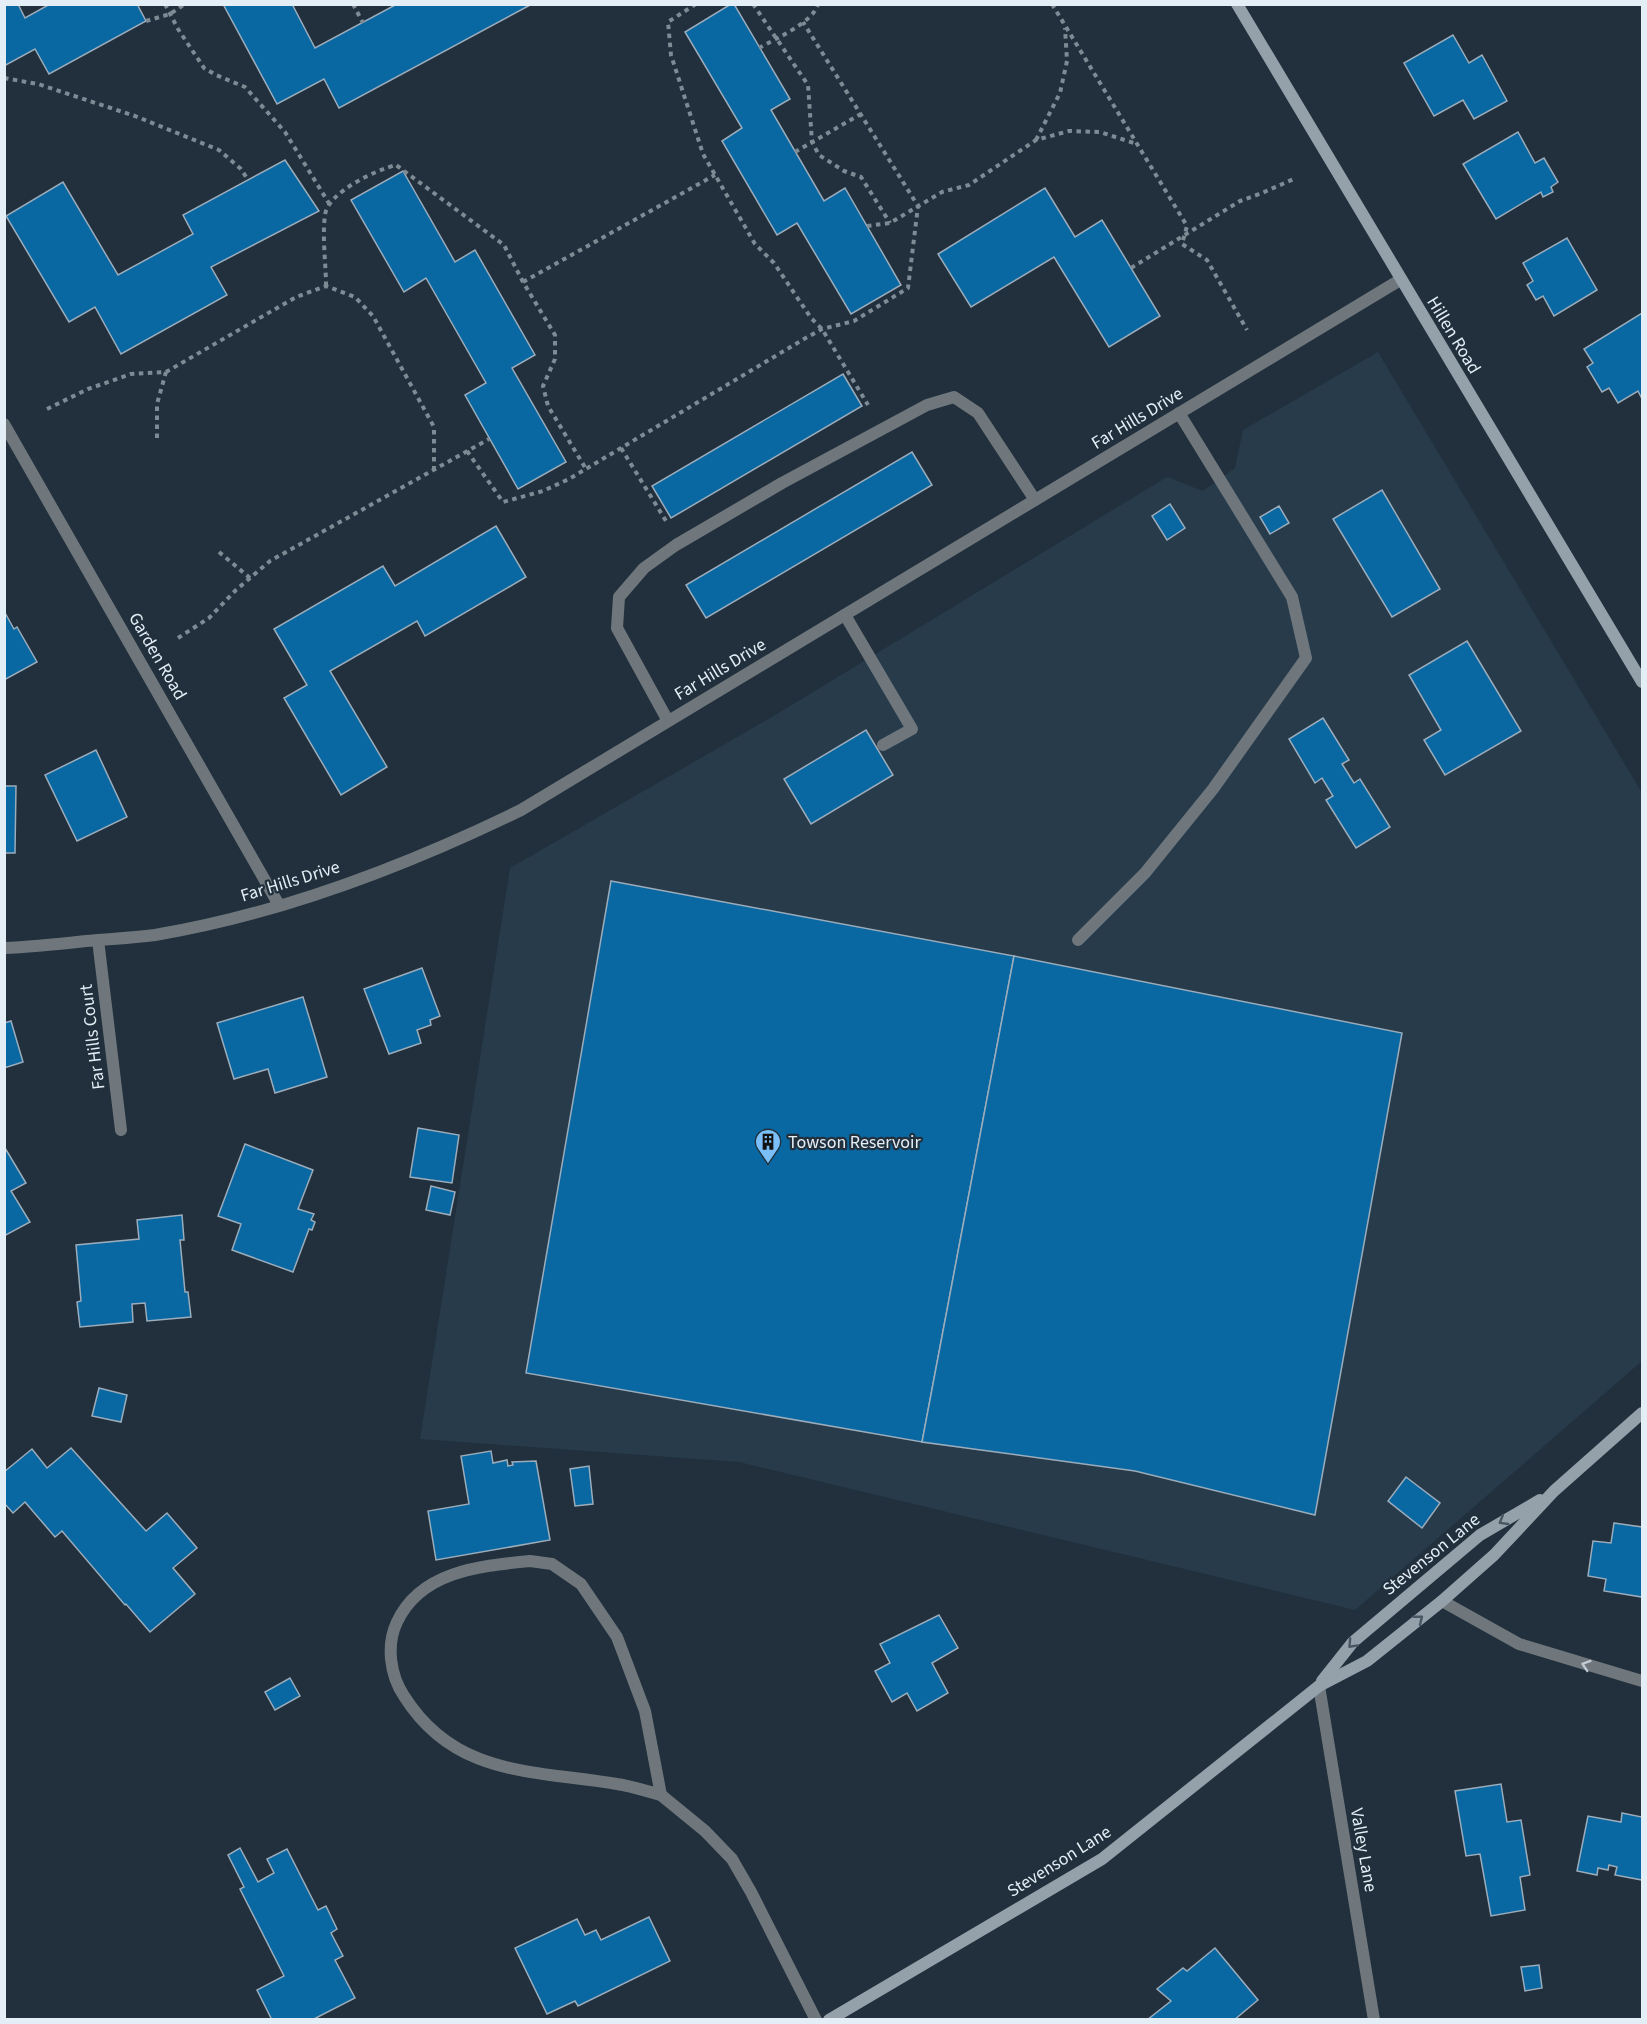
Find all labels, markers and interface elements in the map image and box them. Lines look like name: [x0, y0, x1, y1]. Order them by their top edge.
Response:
street label: Hillen Road: [1421, 292, 1487, 379]
street label: Far Hills Drive: [1087, 381, 1188, 456]
street label: Garden Road: [122, 608, 193, 705]
street label: Far Hills Drive: [670, 632, 771, 707]
street label: Far Hills Drive: [237, 854, 343, 908]
street label: Far Hills Court: [74, 983, 111, 1091]
building icon: Towson Reservoir: [753, 1127, 783, 1165]
place label: Towson Reservoir: [788, 1130, 922, 1155]
street label: Stevenson Lane: [1377, 1507, 1485, 1601]
one-way arrow: [1499, 1514, 1509, 1526]
one-way arrow: [1413, 1616, 1424, 1627]
one-way arrow: [1348, 1637, 1359, 1647]
one-way arrow: [1581, 1660, 1592, 1672]
street label: Valley Lane: [1344, 1806, 1383, 1894]
street label: Stevenson Lane: [1002, 1819, 1116, 1903]

